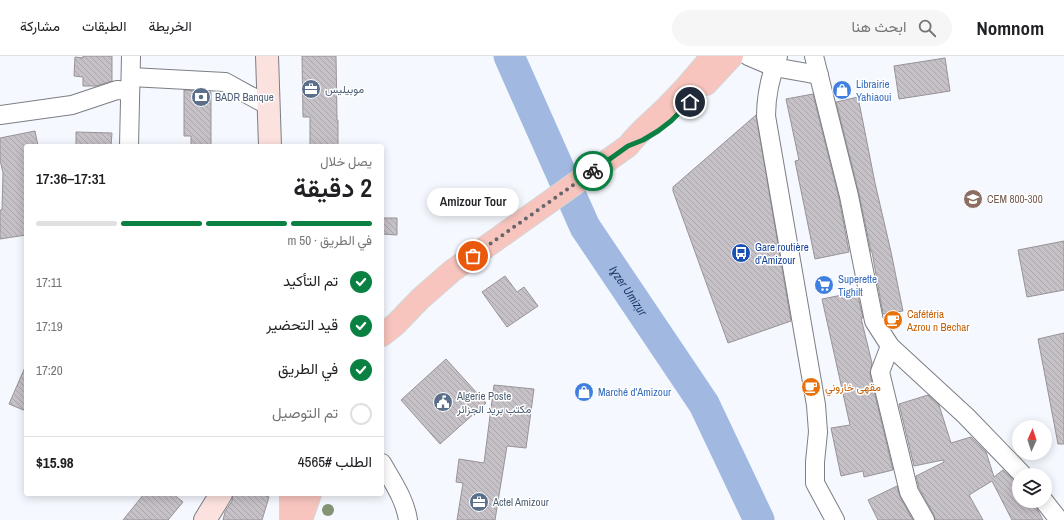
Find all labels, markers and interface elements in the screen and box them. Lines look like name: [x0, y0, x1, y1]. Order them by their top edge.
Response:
search box: [672, 10, 952, 46]
text: Nomnom: [976, 15, 1044, 41]
text: ابحث هنا: [852, 16, 906, 37]
text: مشاركة: [20, 17, 60, 35]
text: الطبقات: [82, 17, 126, 35]
text: الخريطة: [148, 17, 192, 35]
icon: search: [916, 17, 938, 39]
place label: Librairie Yahiaoui: [856, 77, 891, 104]
office icon: موبيليس: [300, 78, 322, 100]
shop icon: Librairie Yahiaoui: [831, 79, 853, 101]
place label: موبيليس: [325, 82, 364, 96]
pin: [673, 85, 707, 119]
bank icon: BADR Banque: [190, 86, 212, 108]
place label: BADR Banque: [215, 90, 274, 104]
icon: home: [679, 91, 701, 113]
courier: [573, 151, 613, 191]
text: يصل خلال: [320, 153, 372, 170]
icon: bike: [582, 160, 604, 182]
text: 17:31–17:36: [36, 168, 105, 189]
text: 2 دقيقة: [293, 170, 372, 205]
callout: Amizour Tour: [427, 188, 519, 216]
school or university icon: CEM 800-300: [962, 188, 984, 210]
place label: CEM 800-300: [987, 192, 1043, 206]
text: Amizour Tour: [440, 193, 506, 210]
text: في الطريق · 50 m: [287, 232, 372, 249]
pin: [456, 239, 490, 273]
place label: Gare routière d'Amizour: [755, 240, 809, 267]
bus stop icon: Gare routière d'Amizour: [730, 242, 752, 264]
icon: bag: [462, 245, 484, 267]
water label: Iɣzer Umiẓur: [605, 263, 651, 319]
text: تم التأكيد: [283, 270, 338, 291]
icon: check: [350, 271, 372, 293]
place label: Superette Tighilt: [838, 272, 877, 299]
text: 17:11: [36, 274, 62, 291]
supermarket icon: Superette Tighilt: [813, 274, 835, 296]
place label: Cafétéria Azrou n Bechar: [906, 307, 969, 334]
cafe icon: Cafétéria Azrou n Bechar: [882, 309, 904, 331]
text: قيد التحضير: [266, 314, 338, 335]
icon: check: [350, 315, 372, 337]
text: 17:19: [36, 318, 63, 335]
text: في الطريق: [278, 358, 338, 379]
icon: check: [350, 359, 372, 381]
text: 17:20: [36, 362, 63, 379]
cafe icon: مقهى خاروني: [800, 376, 822, 398]
place label: مقهى خاروني: [825, 380, 881, 397]
shop icon: Marché d'Amizour: [573, 381, 595, 403]
place label: Marché d'Amizour: [598, 385, 671, 399]
place label: Algerie Poste مكتب بريد الجزائر: [456, 389, 531, 416]
public building icon: Algerie Poste مكتب بريد الجزائر: [432, 391, 454, 413]
text: تم التوصيل: [272, 402, 338, 423]
north arrow: [1012, 420, 1052, 460]
map controls: [1012, 420, 1052, 508]
text: الطلب #4565: [298, 451, 372, 472]
text: $15.98: [36, 452, 74, 473]
button: layers: [1012, 468, 1052, 508]
office icon: Actel Amizour: [468, 491, 490, 513]
place label: Actel Amizour: [492, 495, 549, 509]

